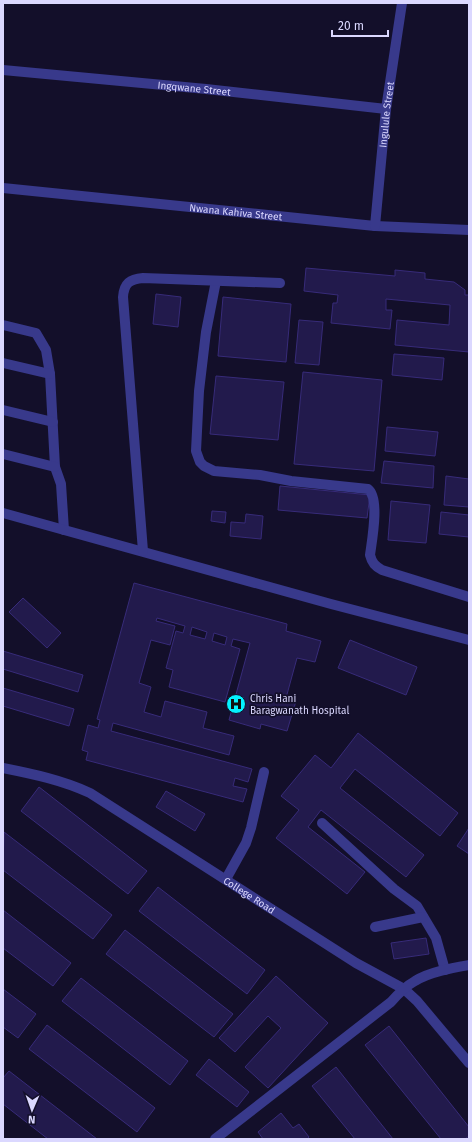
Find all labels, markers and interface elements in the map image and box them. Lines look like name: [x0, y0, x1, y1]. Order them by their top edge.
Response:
scale bar: [332, 12, 388, 38]
text: 20 m: [338, 19, 364, 33]
street label: Ingqwane Street: [157, 79, 232, 99]
street label: Ingulule Street: [377, 80, 397, 148]
street label: Nwana Kahiva Street: [189, 202, 283, 224]
hospital icon: Chris Hani Baragwanath Hospital: [225, 693, 247, 715]
place label: Chris Hani Baragwanath Hospital: [250, 693, 349, 717]
street label: College Road: [221, 875, 277, 917]
north arrow: [12, 1090, 52, 1130]
text: N: [28, 1113, 36, 1126]

